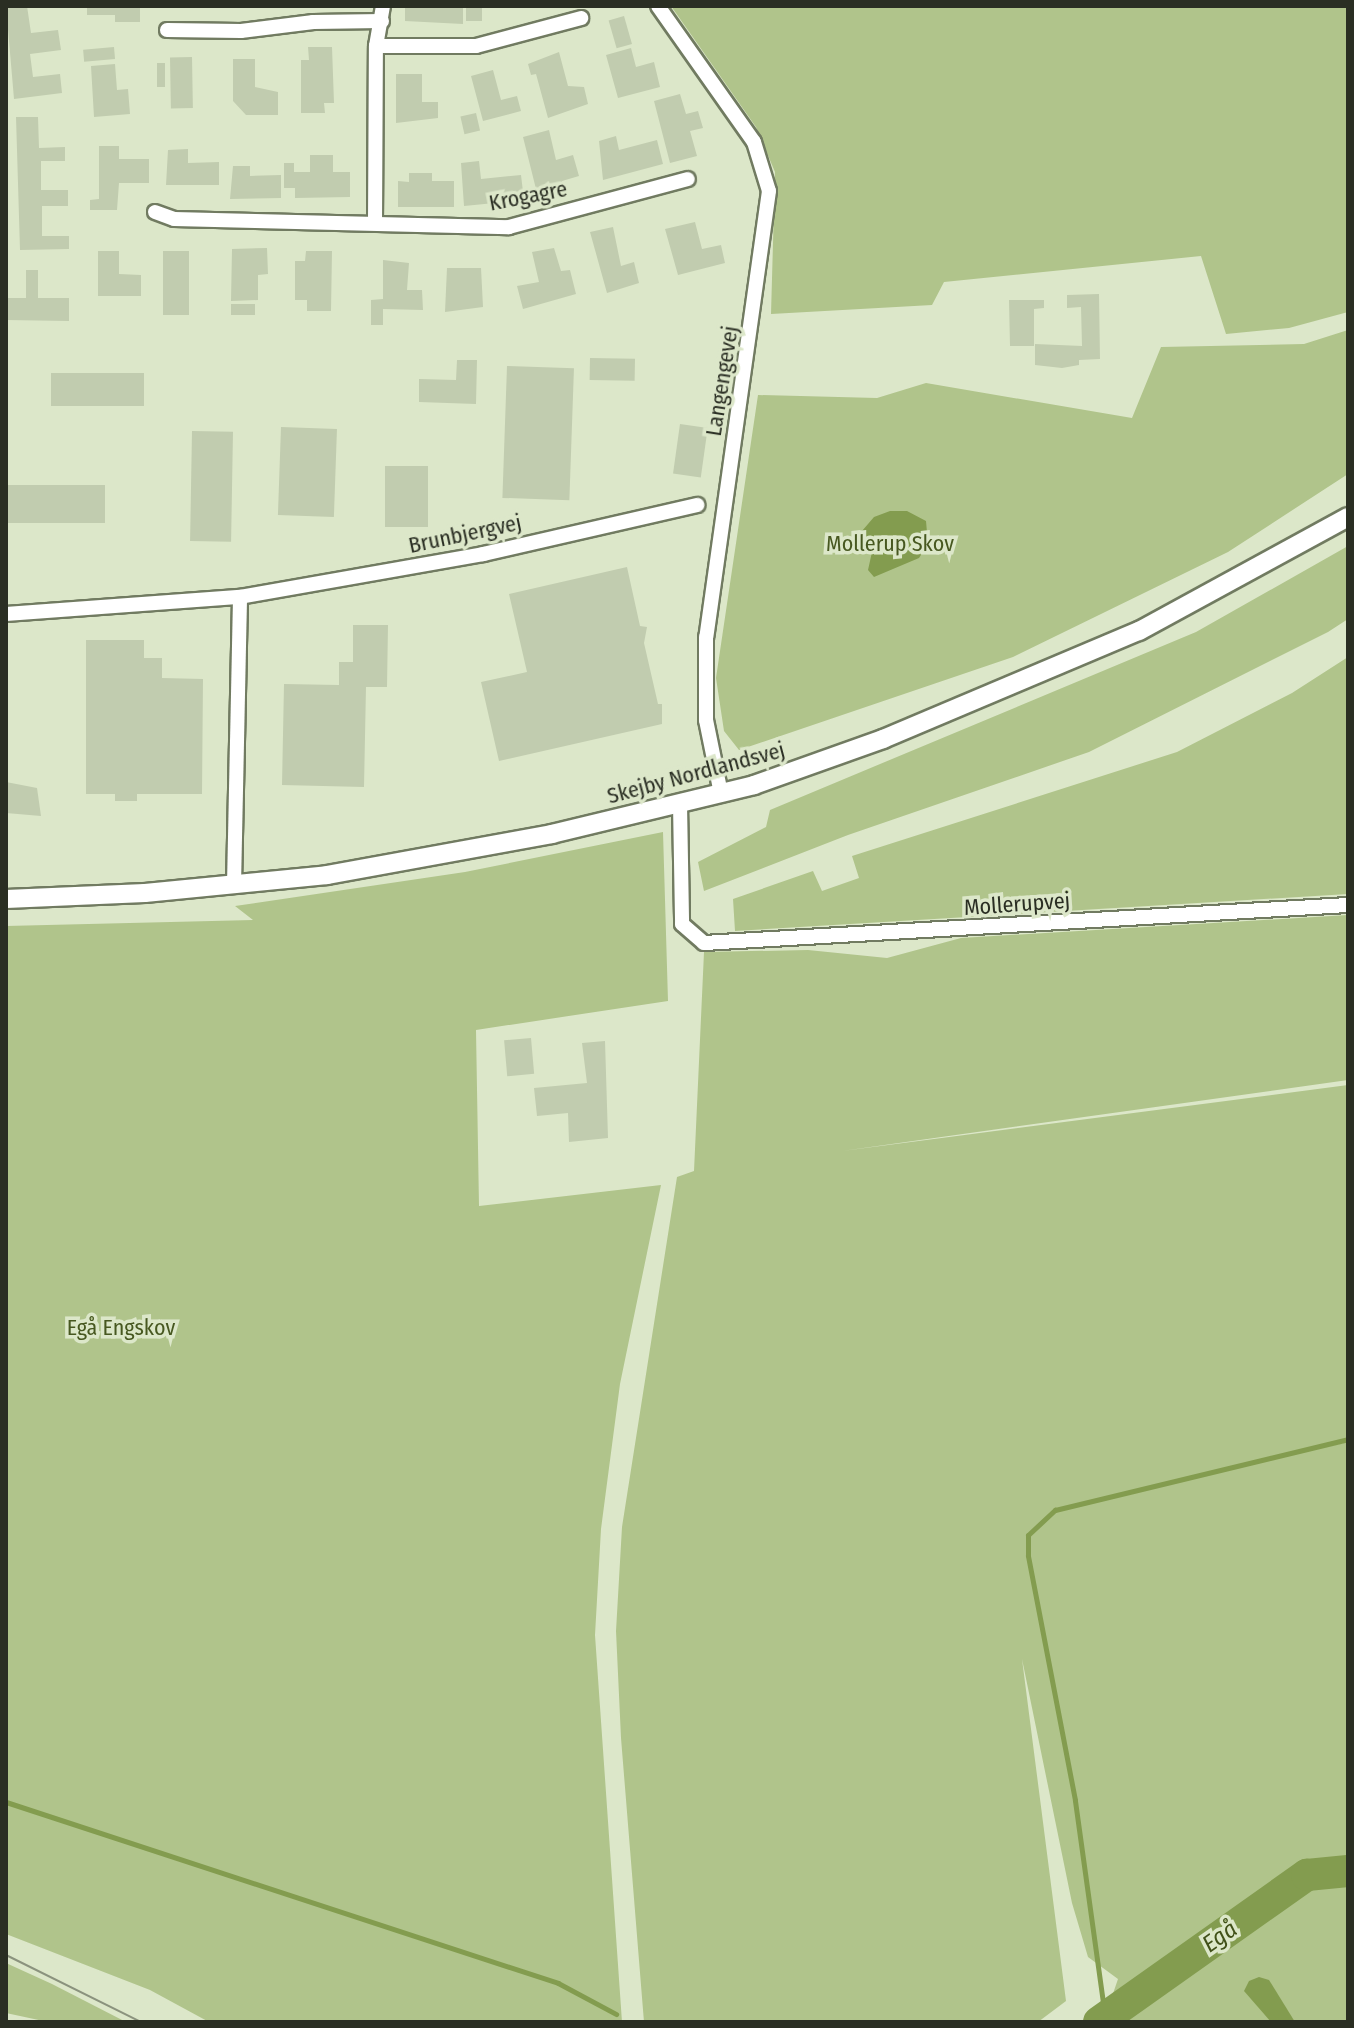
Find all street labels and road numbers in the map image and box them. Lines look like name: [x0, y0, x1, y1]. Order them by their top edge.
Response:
street label: Krogagre: [487, 176, 569, 216]
street label: Langengevej: [700, 324, 744, 438]
street label: Brunbjergvej: [406, 509, 524, 559]
street label: Skejby Nordlandsvej: [604, 737, 788, 809]
street label: Mollerupvej: [963, 887, 1071, 921]

